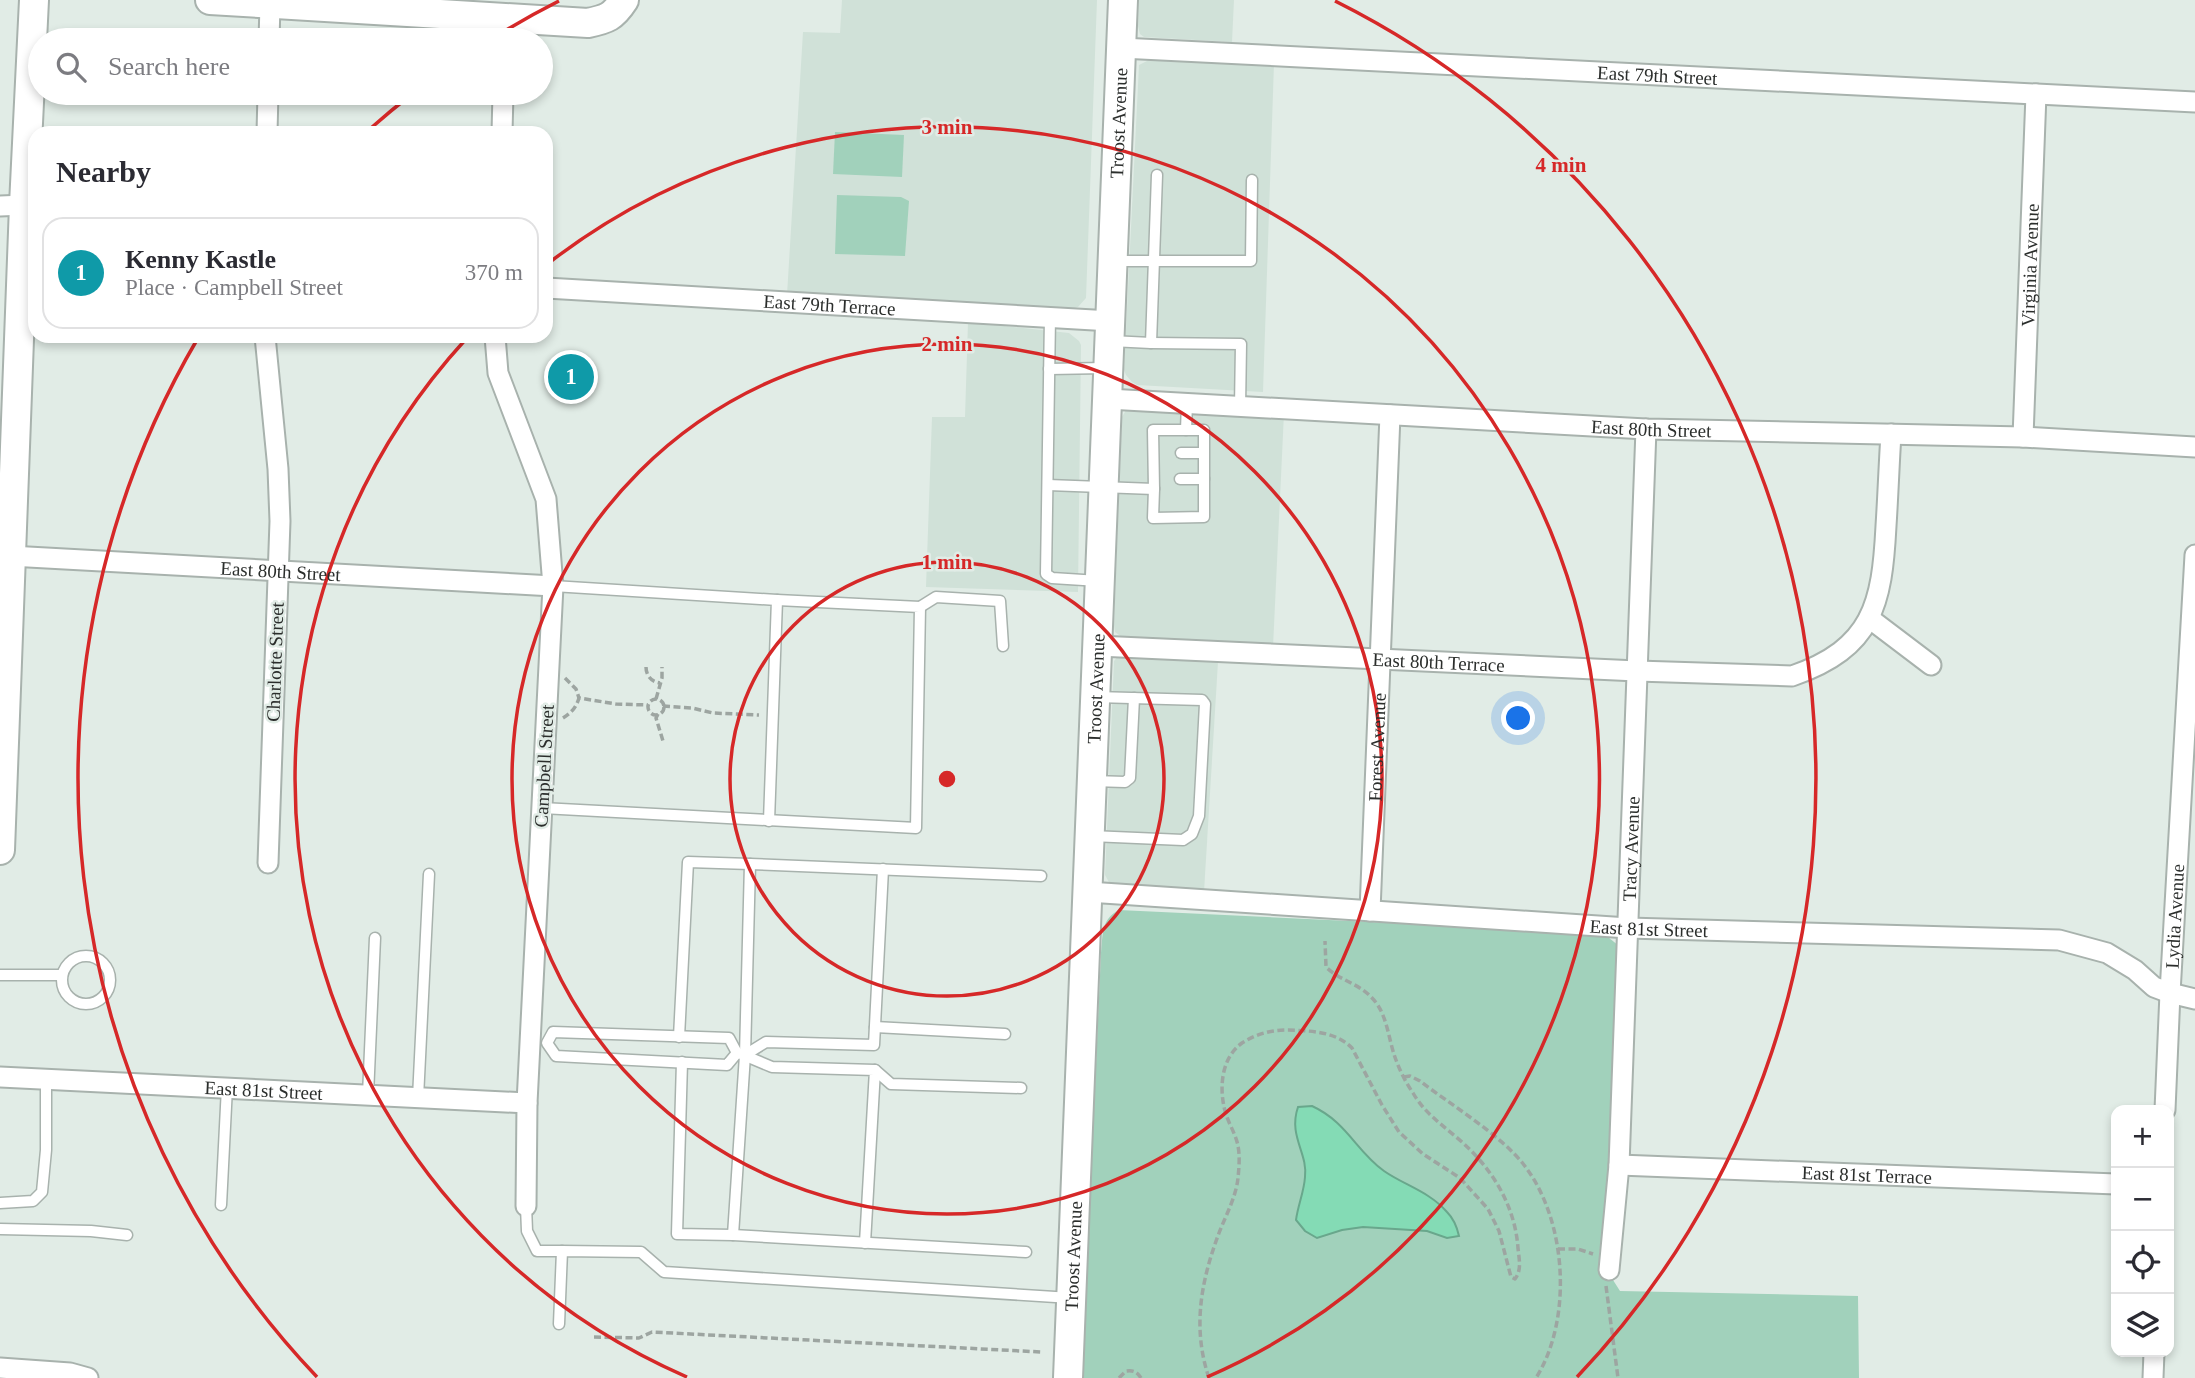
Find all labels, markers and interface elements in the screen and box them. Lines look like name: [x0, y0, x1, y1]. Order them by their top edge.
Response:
search box: [28, 28, 553, 105]
icon: search: [52, 48, 90, 86]
text: Search here: [108, 52, 230, 81]
street label: East 79th Street: [1597, 61, 1719, 89]
street label: Troost Avenue: [1105, 67, 1131, 179]
text: 3 min: [922, 115, 973, 139]
text: 4 min: [1536, 153, 1587, 177]
text: Nearby: [56, 155, 151, 188]
street label: Virginia Avenue: [2017, 203, 2042, 327]
text: Kenny Kastle: [125, 245, 276, 274]
text: 1: [75, 260, 87, 285]
text: 370 m: [465, 260, 523, 285]
text: Place · Campbell Street: [125, 275, 343, 300]
street label: East 79th Terrace: [763, 290, 896, 319]
text: 2 min: [922, 332, 973, 356]
pin: 1: [548, 351, 594, 403]
street label: East 80th Street: [1590, 415, 1712, 441]
text: 1 min: [922, 550, 973, 574]
street label: East 80th Street: [220, 557, 342, 585]
street label: Charlotte Street: [262, 601, 288, 722]
street label: Troost Avenue: [1083, 633, 1108, 744]
street label: East 80th Terrace: [1372, 648, 1505, 675]
street label: Forest Avenue: [1364, 692, 1389, 802]
your location: [1501, 701, 1535, 735]
street label: Campbell Street: [530, 703, 558, 828]
centre of rings: [935, 767, 959, 791]
street label: Tracy Avenue: [1618, 796, 1643, 902]
street label: Lydia Avenue: [2161, 863, 2188, 969]
street label: East 81st Street: [1589, 915, 1709, 941]
street label: East 81st Street: [204, 1077, 324, 1103]
map controls: [2111, 1105, 2174, 1357]
button: +: [2111, 1105, 2174, 1168]
street label: East 81st Terrace: [1801, 1161, 1932, 1187]
button: −: [2111, 1168, 2174, 1231]
street label: Troost Avenue: [1060, 1201, 1086, 1312]
button: locate: [2111, 1231, 2174, 1294]
button: layers: [2111, 1294, 2174, 1357]

